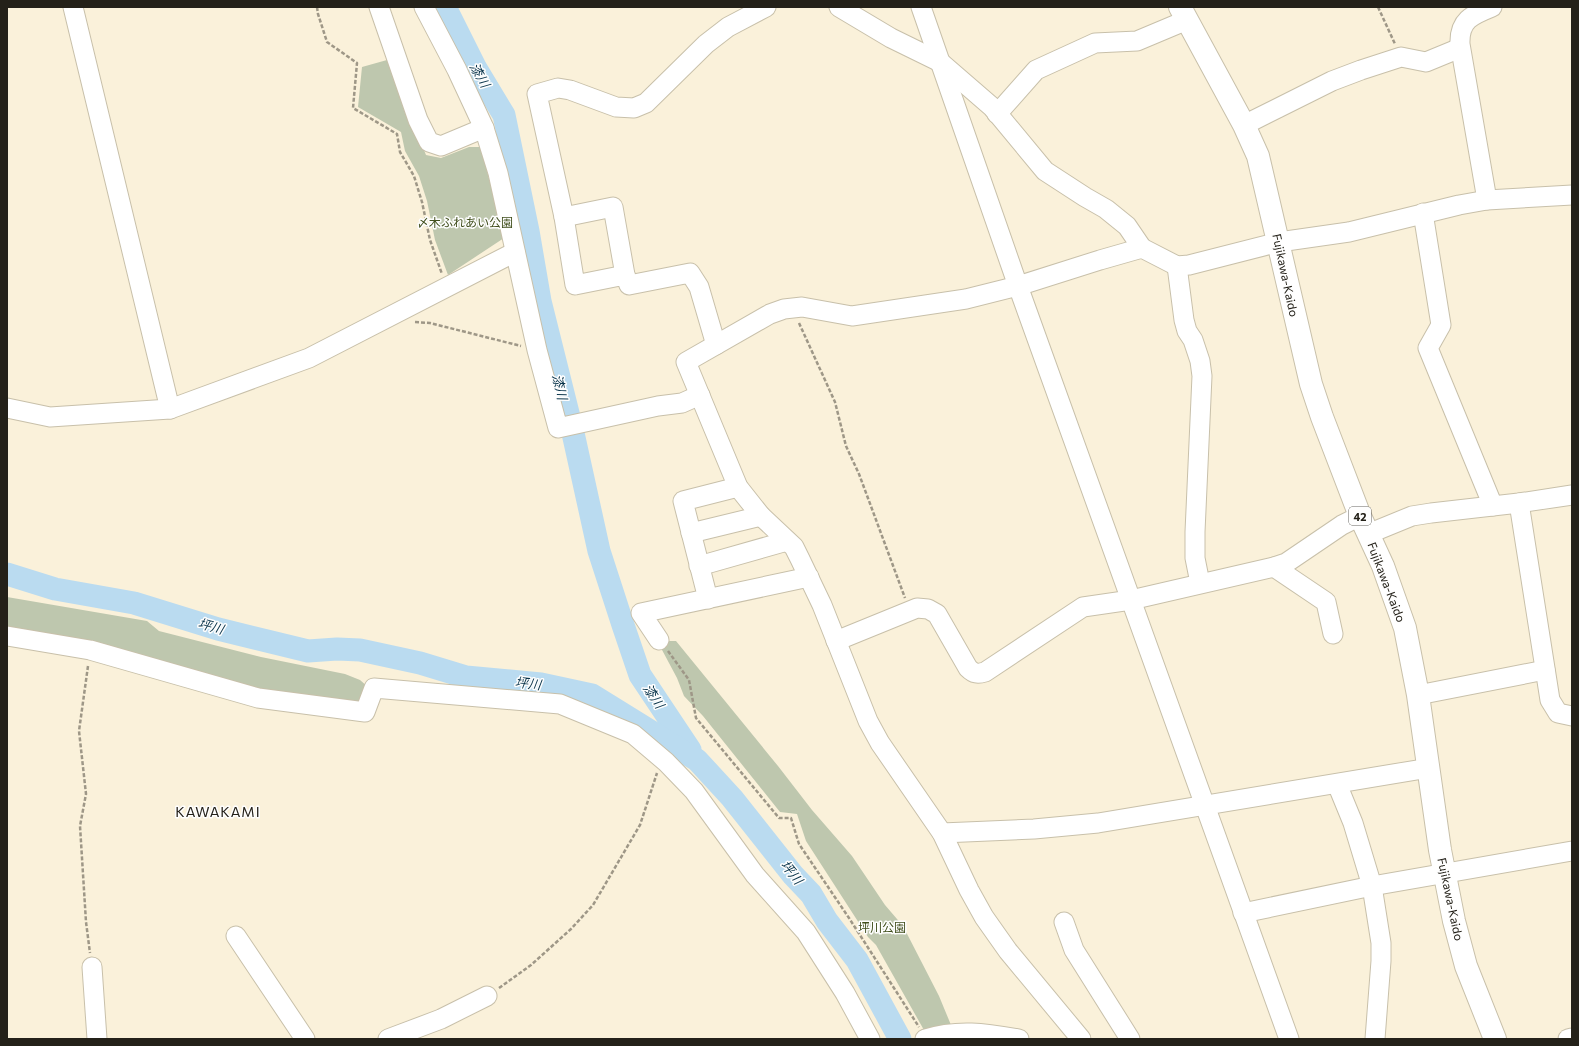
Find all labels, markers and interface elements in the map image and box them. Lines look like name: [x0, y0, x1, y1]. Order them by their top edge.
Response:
water label: 漆川: [467, 60, 494, 92]
park label: 〆木ふれあい公園: [417, 215, 513, 229]
street label: Fujikawa-Kaido: [1270, 232, 1302, 318]
water label: 漆川: [549, 373, 571, 403]
road number: 42: [1349, 507, 1371, 525]
street label: Fujikawa-Kaido: [1365, 540, 1409, 624]
water label: 坪川: [196, 615, 228, 638]
water label: 坪川: [514, 673, 544, 693]
water label: 漆川: [640, 681, 669, 713]
district label: KAWAKAMI: [175, 803, 261, 820]
street label: Fujikawa-Kaido: [1435, 856, 1467, 942]
water label: 坪川: [778, 857, 808, 889]
park label: 坪川公園: [858, 920, 906, 934]

